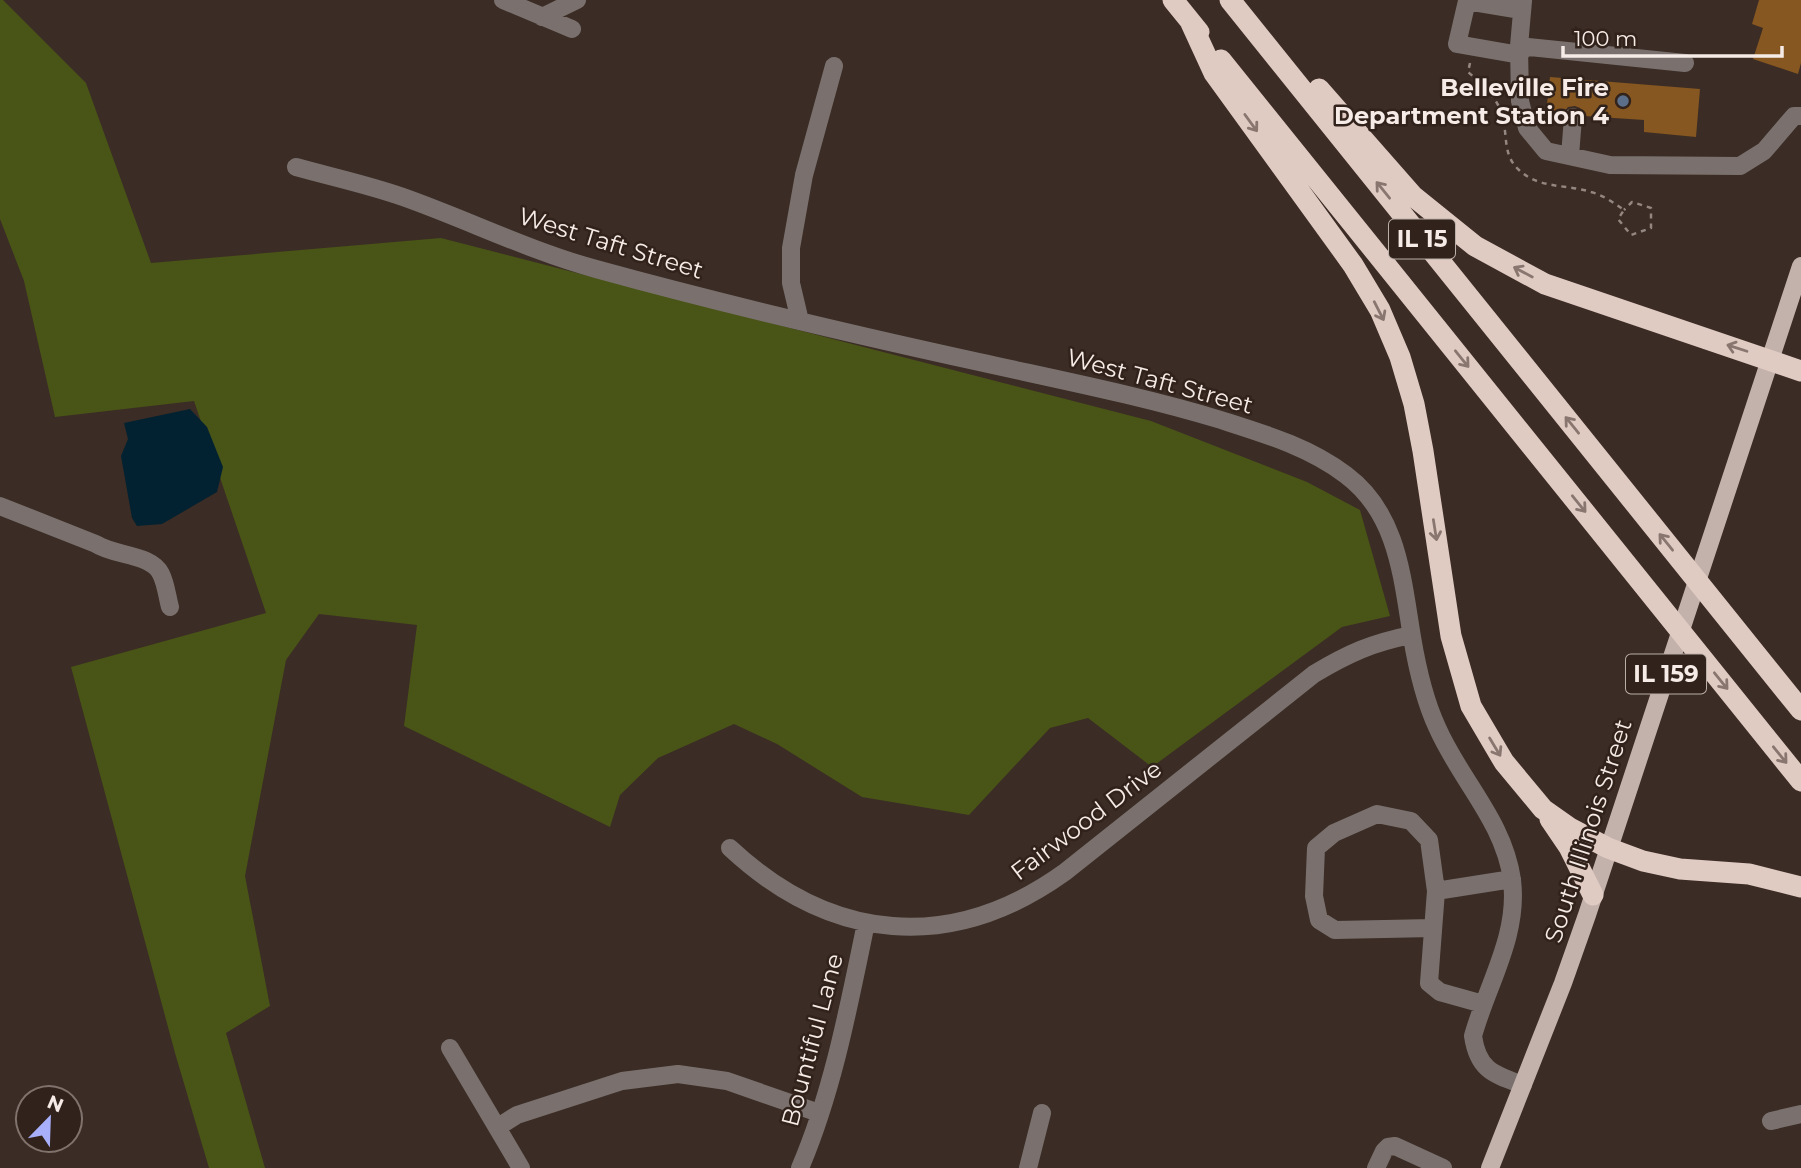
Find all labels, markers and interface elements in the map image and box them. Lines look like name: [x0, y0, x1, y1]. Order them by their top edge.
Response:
scale bar: [1563, 14, 1782, 58]
text: 100 m: [1574, 26, 1637, 51]
place label: Belleville Fire Department Station 4: [1334, 73, 1609, 130]
marker: Belleville Fire Department Station 4: [1615, 93, 1631, 109]
one-way arrow: [1244, 113, 1258, 132]
one-way arrow: [1375, 182, 1391, 200]
street label: West Taft Street: [515, 201, 707, 285]
road number: IL 15: [1389, 220, 1455, 258]
one-way arrow: [1513, 265, 1534, 278]
one-way arrow: [1373, 300, 1387, 321]
one-way arrow: [1726, 341, 1748, 353]
street label: West Taft Street: [1064, 342, 1257, 420]
one-way arrow: [1454, 349, 1469, 367]
one-way arrow: [1564, 416, 1580, 434]
one-way arrow: [1571, 494, 1586, 513]
one-way arrow: [1429, 518, 1442, 541]
one-way arrow: [1659, 533, 1674, 552]
road number: IL 159: [1626, 654, 1706, 694]
one-way arrow: [1713, 672, 1729, 690]
street label: South Illinois Street: [1538, 715, 1638, 946]
one-way arrow: [1488, 736, 1502, 756]
one-way arrow: [1772, 745, 1788, 763]
street label: Fairwood Drive: [1005, 754, 1167, 886]
street label: Bountiful Lane: [775, 950, 849, 1130]
north arrow: [14, 1084, 84, 1154]
text: N: [44, 1090, 67, 1117]

